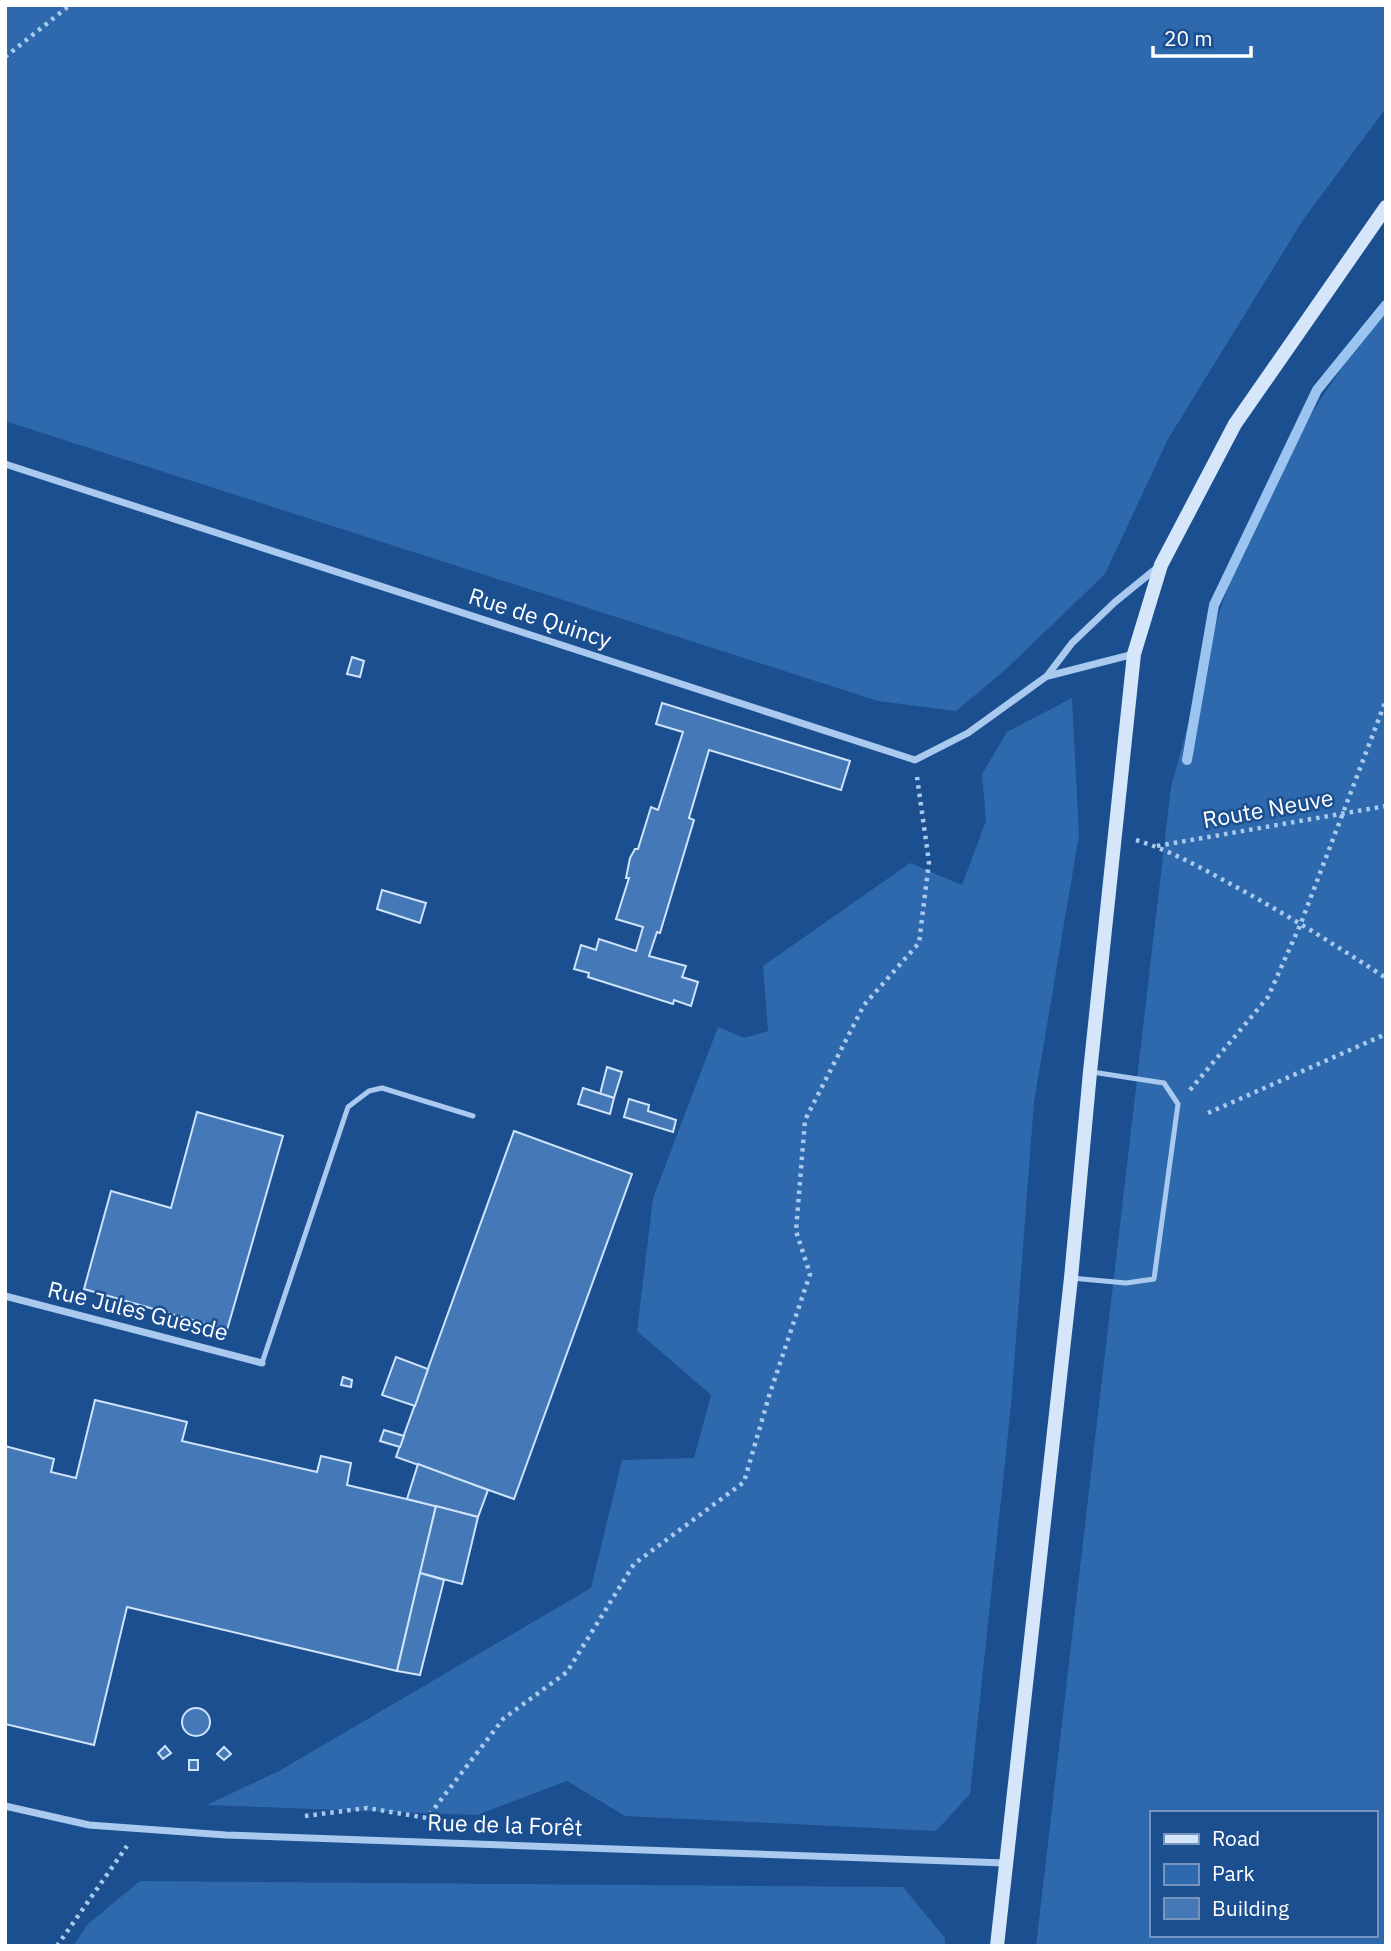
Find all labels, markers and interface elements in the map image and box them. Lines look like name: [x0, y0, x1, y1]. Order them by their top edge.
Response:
scale bar: [1153, 14, 1251, 58]
text: 20 m: [1164, 24, 1213, 52]
street label: Rue de Quincy: [465, 580, 616, 654]
street label: Route Neuve: [1200, 782, 1335, 834]
street label: Rue Jules Guesde: [45, 1273, 232, 1347]
street label: Rue de la Forêt: [427, 1806, 583, 1842]
legend: [1150, 1811, 1377, 1937]
text: Road: [1212, 1824, 1260, 1852]
text: Park: [1212, 1859, 1255, 1887]
text: Building: [1212, 1894, 1289, 1922]

